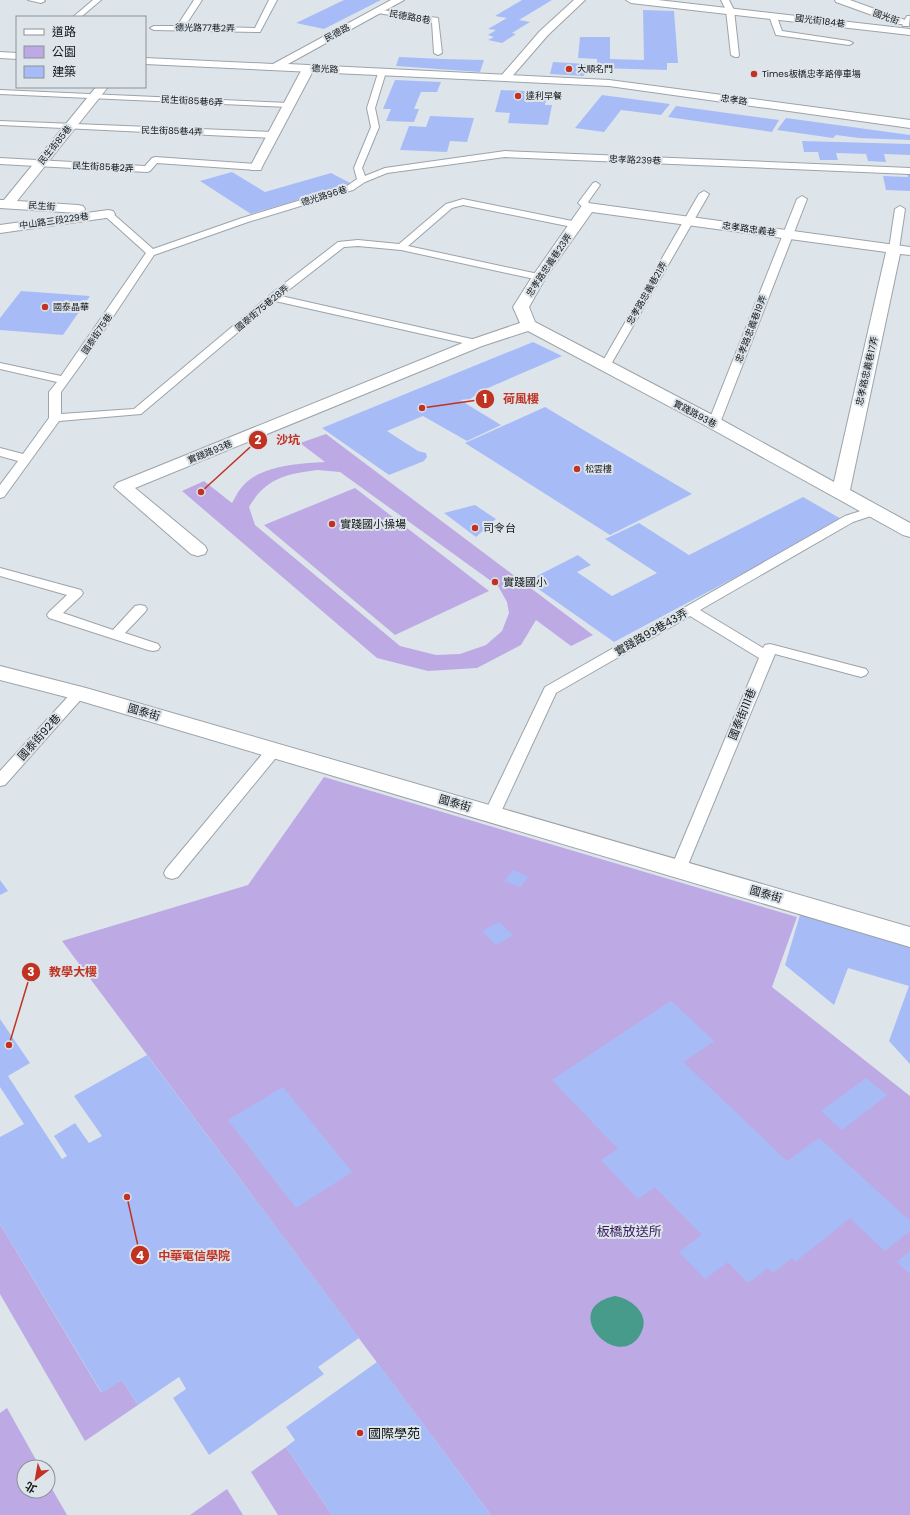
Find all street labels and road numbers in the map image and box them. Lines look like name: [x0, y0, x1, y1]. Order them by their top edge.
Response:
street label: 民德路8巷: [388, 7, 432, 27]
street label: 國光街: [871, 7, 901, 27]
street label: 國光街184巷: [794, 12, 846, 30]
street label: 德光路77巷2弄: [175, 21, 235, 35]
street label: 民德路: [322, 21, 352, 45]
street label: 德光路: [311, 62, 339, 76]
street label: 忠孝路: [720, 92, 748, 108]
street label: 民生街85巷6弄: [161, 93, 223, 109]
street label: 民生街85巷: [35, 123, 75, 167]
street label: 民生街85巷4弄: [141, 124, 203, 138]
street label: 忠孝路239巷: [609, 153, 661, 167]
street label: 民生街85巷2弄: [72, 159, 134, 175]
street label: 德光路96巷: [300, 183, 348, 209]
street label: 民生街: [28, 199, 56, 213]
street label: 中山路三段229巷: [18, 210, 90, 232]
street label: 忠孝路忠義巷: [721, 219, 777, 239]
street label: 忠孝路忠義巷23弄: [523, 231, 575, 299]
street label: 忠孝路忠義巷21弄: [624, 259, 670, 327]
street label: 國泰街75巷28弄: [233, 282, 291, 334]
street label: 忠孝路忠義巷19弄: [733, 293, 769, 365]
street label: 國泰街75巷: [79, 311, 115, 357]
street label: 忠孝路忠義巷17弄: [853, 335, 881, 407]
street label: 實踐路93巷: [671, 398, 719, 430]
street label: 實踐路93巷: [186, 438, 234, 466]
street label: 實踐路93巷43弄: [612, 605, 690, 659]
street label: 國泰街111巷: [724, 686, 760, 742]
street label: 國泰街: [126, 700, 162, 724]
street label: 國泰街92巷: [14, 710, 64, 764]
street label: 國泰街: [437, 791, 473, 815]
street label: 國泰街: [748, 882, 784, 906]

